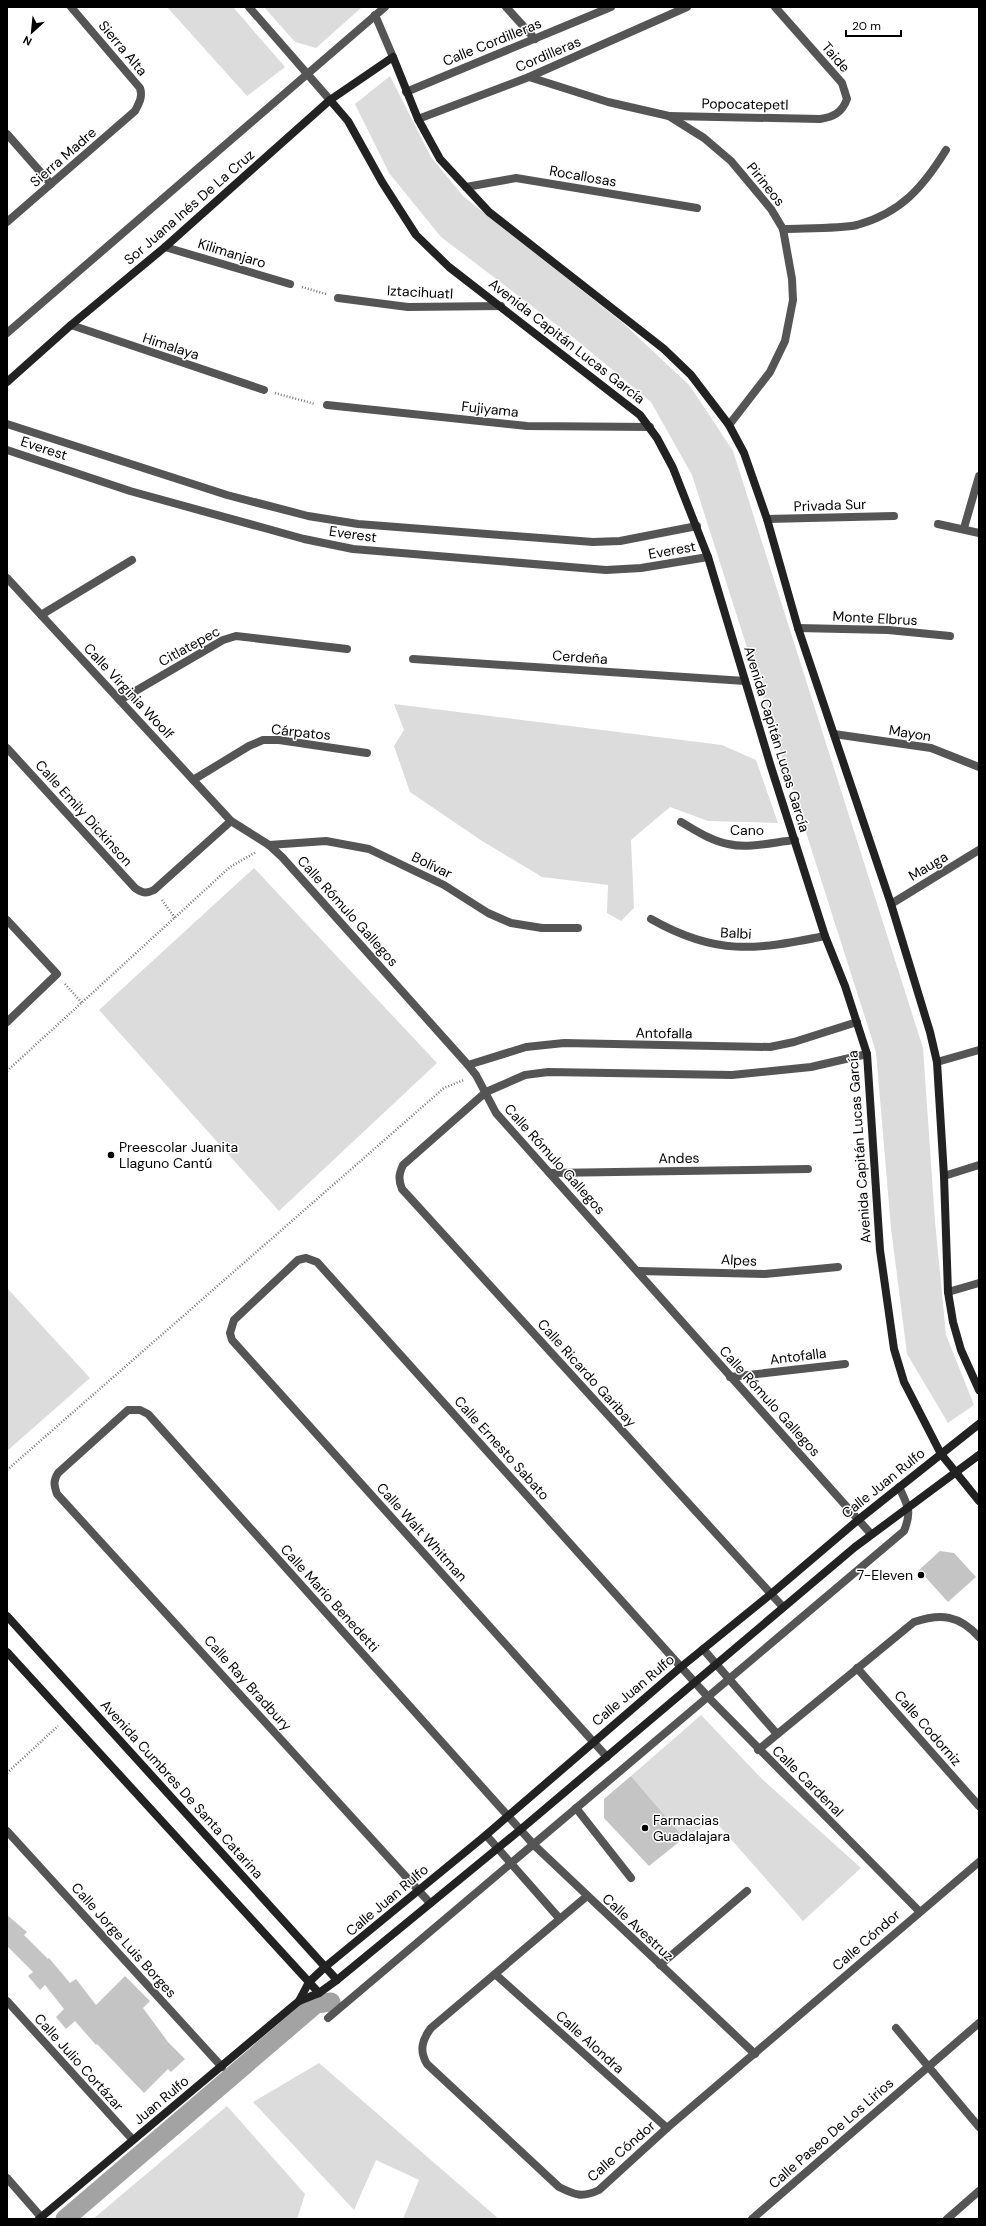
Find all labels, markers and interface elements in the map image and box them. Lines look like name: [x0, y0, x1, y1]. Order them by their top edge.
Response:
north arrow: [12, 12, 52, 52]
scale bar: [846, 12, 901, 38]
street label: Calle Cordilleras: [440, 14, 544, 70]
street label: Sierra Alta: [95, 17, 151, 79]
text: 20 m: [852, 18, 881, 34]
street label: Cordilleras: [513, 32, 583, 76]
text: N: [21, 33, 34, 49]
street label: Taide: [818, 38, 854, 76]
street label: Popocatepetl: [701, 94, 789, 114]
street label: Sierra Madre: [26, 123, 100, 191]
street label: Sor Juana Inés De La Cruz: [120, 145, 258, 269]
street label: Pirineos: [743, 158, 789, 210]
street label: Rocallosas: [548, 161, 618, 191]
street label: Kilimanjaro: [196, 234, 268, 272]
street label: Avenida Capitán Lucas García: [485, 274, 649, 408]
street label: Iztacihuatl: [386, 281, 454, 303]
street label: Himalaya: [140, 328, 202, 364]
street label: Fujiyama: [461, 397, 519, 421]
street label: Everest: [18, 432, 70, 464]
street label: Privada Sur: [793, 495, 867, 515]
street label: Everest: [328, 522, 378, 546]
street label: Everest: [647, 537, 697, 563]
street label: Monte Elbrus: [832, 607, 918, 629]
street label: Citlatepec: [155, 622, 223, 670]
street label: Calle Virginia Woolf: [80, 639, 178, 743]
street label: Avenida Capitán Lucas García: [740, 644, 814, 834]
street label: Cerdeña: [552, 646, 608, 668]
street label: Cárpatos: [270, 720, 332, 744]
street label: Mayon: [888, 721, 932, 745]
street label: Calle Emily Dickinson: [32, 756, 136, 870]
street label: Cano: [730, 821, 764, 839]
street label: Mauga: [905, 847, 951, 885]
street label: Bolívar: [409, 848, 455, 882]
street label: Calle Rómulo Gallegos: [294, 852, 402, 970]
street label: Balbi: [720, 923, 752, 943]
street label: Antofalla: [635, 1024, 693, 1042]
street label: Avenida Capitán Lucas García: [843, 1050, 875, 1244]
street label: Calle Rómulo Gallegos: [501, 1100, 609, 1218]
place label: Preescolar Juanita Llaguno Cantú: [119, 1138, 238, 1172]
street label: Andes: [658, 1149, 700, 1167]
marker: Preescolar Juanita Llaguno Cantú: [106, 1150, 116, 1160]
street label: Alpes: [720, 1250, 758, 1270]
street label: Calle Ricardo Garibay: [534, 1315, 640, 1431]
street label: Calle Rómulo Gallegos: [716, 1342, 824, 1460]
street label: Antofalla: [769, 1344, 827, 1368]
street label: Calle Ernesto Sabato: [450, 1392, 554, 1504]
street label: Calle Juan Rulfo: [838, 1444, 928, 1522]
street label: Calle Walt Whitman: [373, 1479, 471, 1585]
street label: Calle Mario Benedetti: [277, 1540, 383, 1656]
place label: 7-Eleven: [857, 1566, 913, 1584]
marker: 7-Eleven: [916, 1570, 926, 1580]
street label: Calle Ray Bradbury: [200, 1632, 296, 1735]
street label: Calle Juan Rulfo: [588, 1650, 678, 1730]
street label: Calle Codorniz: [890, 1687, 966, 1769]
street label: Avenida Cumbres De Santa Catarina: [97, 1696, 267, 1882]
street label: Calle Cardenal: [769, 1742, 847, 1820]
place label: Farmacias Guadalajara: [653, 1811, 730, 1845]
marker: Farmacias Guadalajara: [640, 1823, 650, 1833]
street label: Calle Juan Rulfo: [342, 1860, 432, 1940]
street label: Calle Jorge Luis Borges: [67, 1879, 181, 2001]
street label: Calle Avestruz: [599, 1889, 677, 1965]
street label: Calle Cóndor: [828, 1906, 904, 1974]
street label: Calle Alondra: [552, 2007, 628, 2077]
street label: Calle Julio Cortázar: [31, 2010, 127, 2114]
street label: Juan Rulfo: [130, 2072, 192, 2128]
street label: Calle Paseo De Los Lirios: [765, 2074, 897, 2192]
street label: Calle Cóndor: [583, 2117, 659, 2185]

